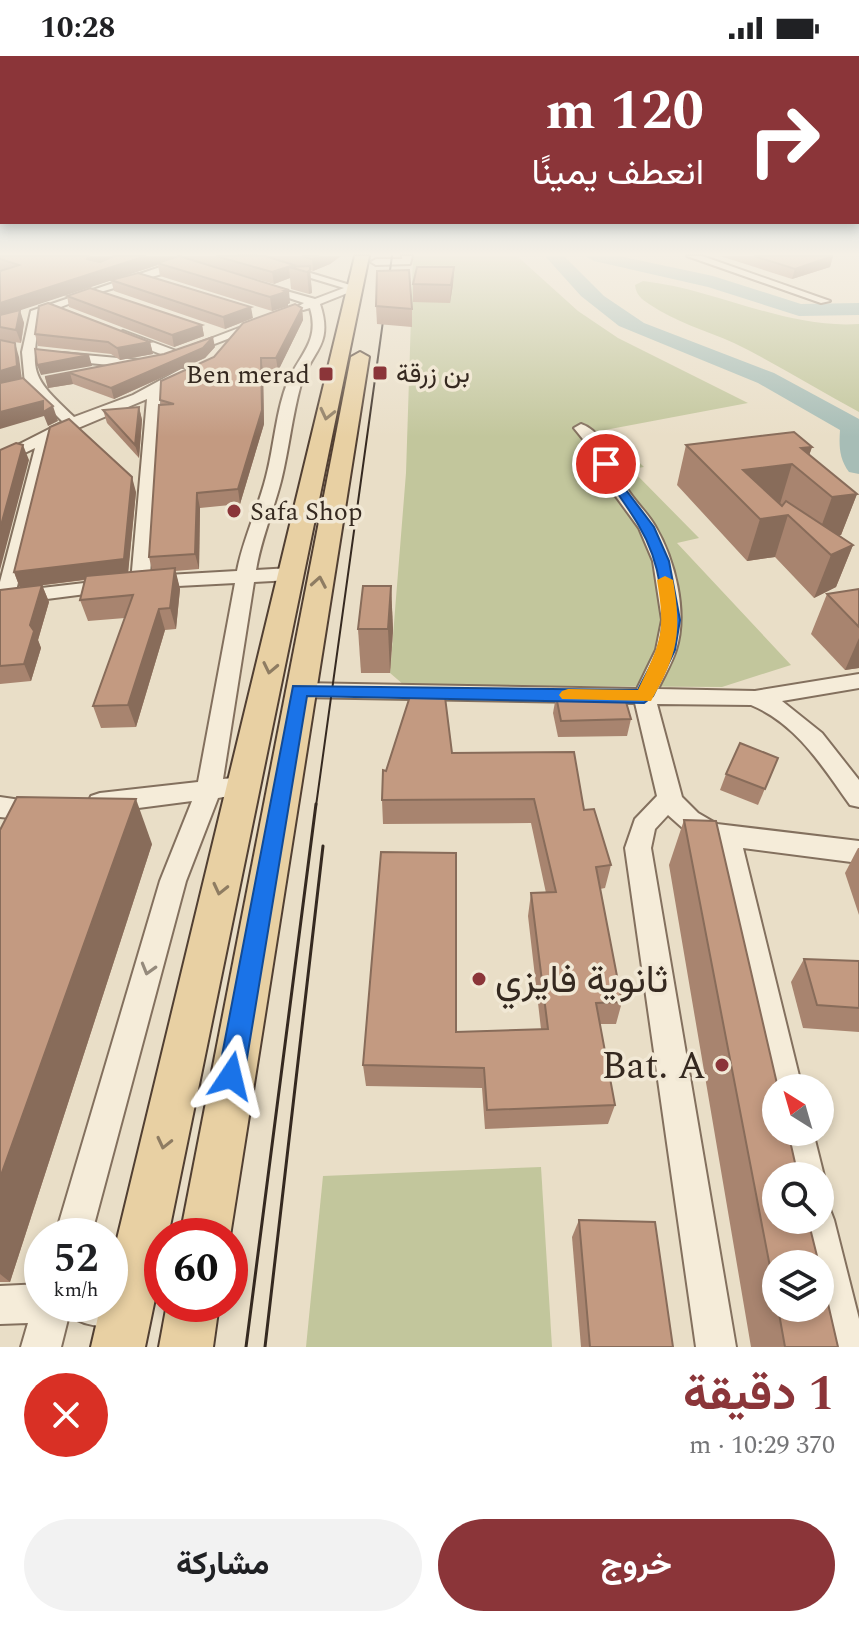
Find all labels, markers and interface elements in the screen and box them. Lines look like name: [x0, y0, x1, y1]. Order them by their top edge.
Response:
text: 10:28: [40, 5, 115, 51]
text: 120 m: [545, 69, 704, 154]
icon: right: [732, 88, 836, 192]
text: انعطف يمينًا: [532, 146, 704, 201]
place label: بن زرقة: [396, 354, 470, 394]
place label: Ben merad: [186, 355, 310, 395]
marker: بن زرقة: [371, 364, 389, 382]
marker: Ben merad: [317, 365, 335, 383]
one-way arrow: [319, 407, 336, 421]
pin: [572, 430, 640, 498]
icon: arrive: [584, 442, 628, 486]
place label: Safa Shop: [250, 492, 363, 532]
marker: Safa Shop: [225, 502, 243, 520]
one-way arrow: [310, 575, 327, 589]
one-way arrow: [262, 661, 279, 674]
one-way arrow: [212, 882, 229, 895]
place label: ثانوية فايزي: [495, 952, 668, 1010]
one-way arrow: [141, 961, 158, 975]
marker: ثانوية فايزي: [470, 970, 488, 988]
position arrow: [189, 1034, 273, 1118]
place label: Bat. A: [601, 1038, 706, 1096]
marker: Bat. A: [713, 1056, 731, 1074]
north arrow: [762, 1074, 834, 1146]
map controls: [762, 1074, 834, 1322]
one-way arrow: [156, 1135, 173, 1149]
button: search: [762, 1162, 834, 1234]
speed limit sign: 60: [144, 1218, 248, 1322]
text: 52: [54, 1229, 98, 1290]
button: layers: [762, 1250, 834, 1322]
text: km/h: [54, 1275, 99, 1305]
text: 1 دقيقة: [683, 1358, 835, 1431]
button: close: [24, 1373, 108, 1457]
text: 370 m · 10:29: [689, 1425, 835, 1465]
button: مشاركة: [24, 1519, 422, 1611]
button: خروج: [438, 1519, 835, 1611]

